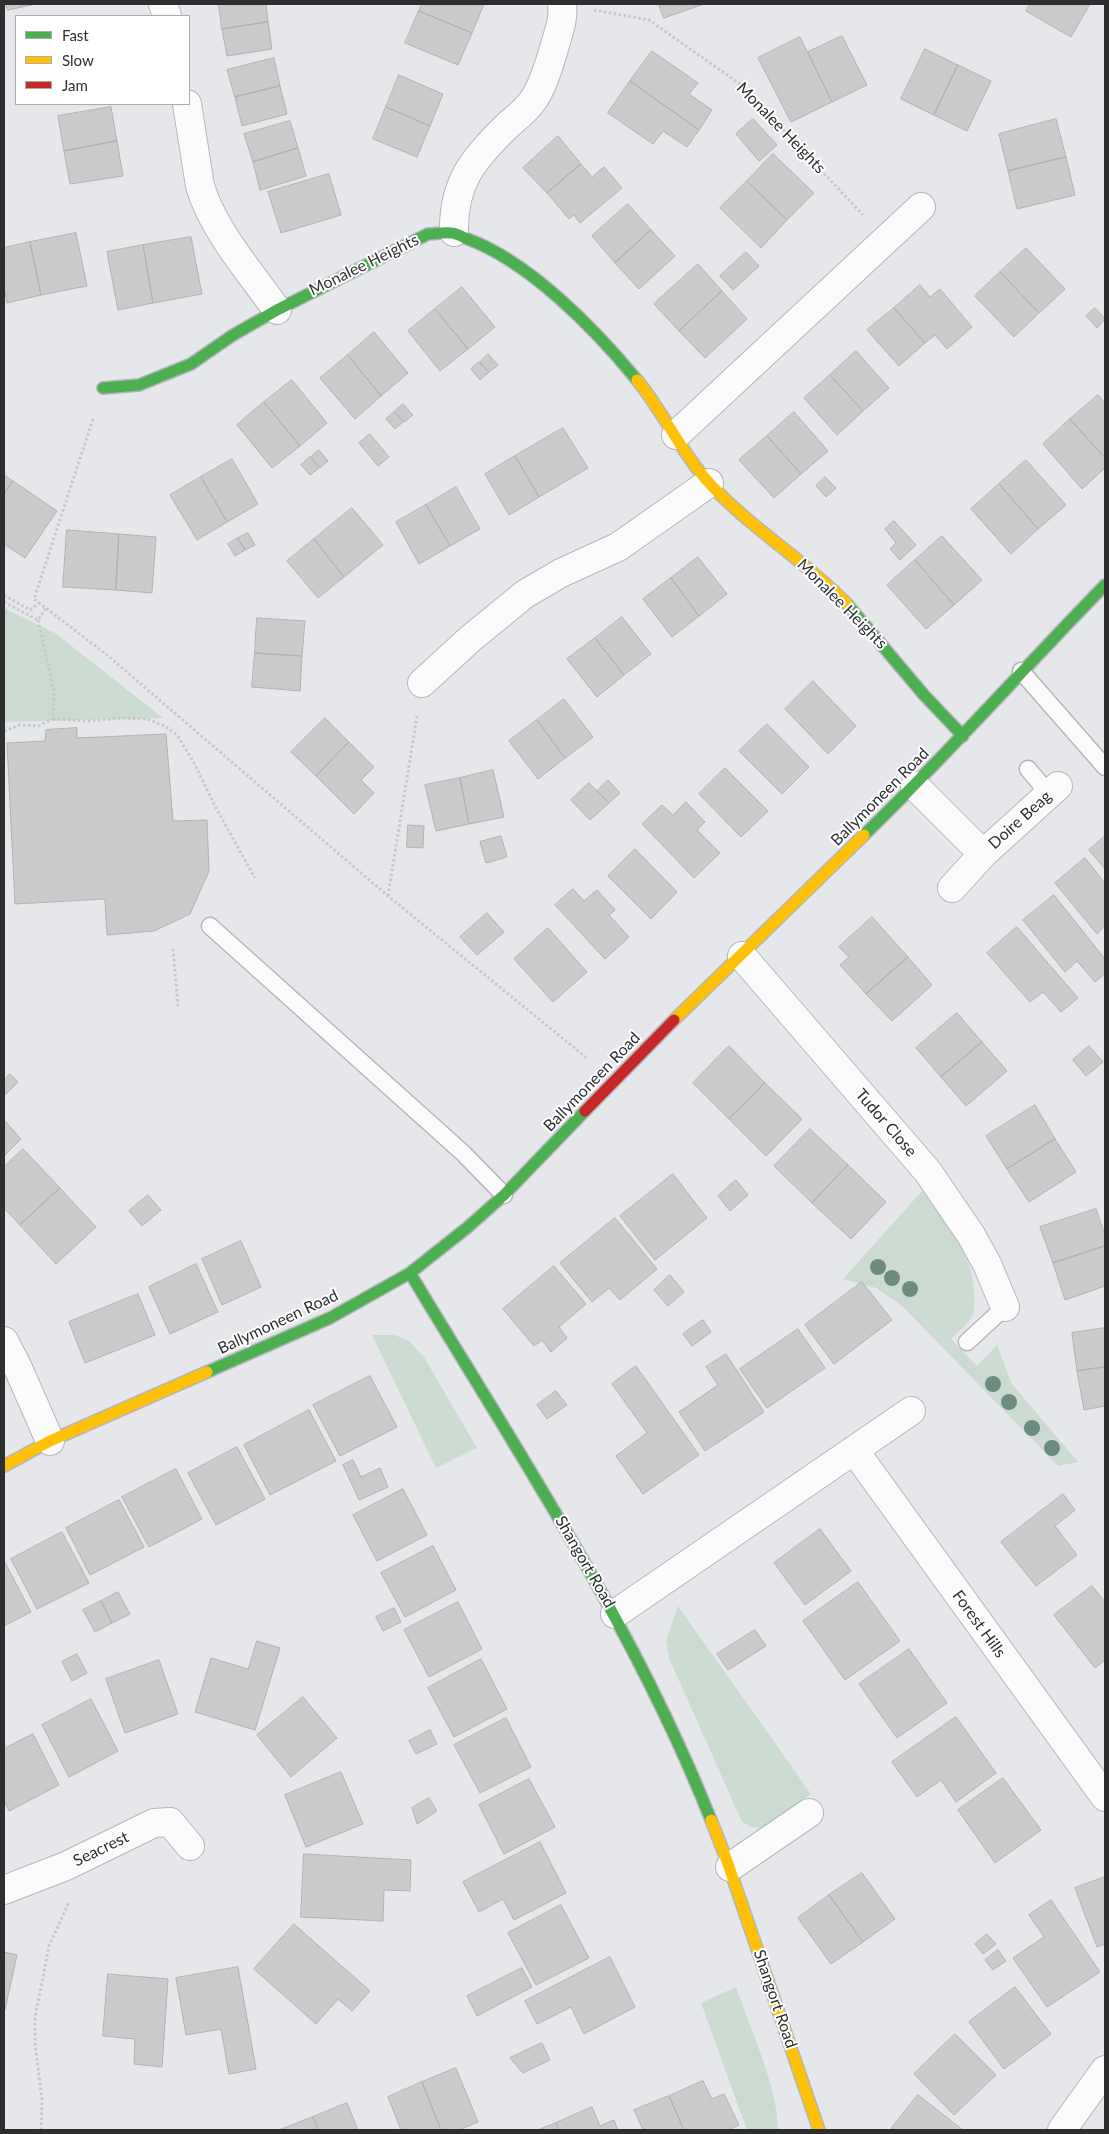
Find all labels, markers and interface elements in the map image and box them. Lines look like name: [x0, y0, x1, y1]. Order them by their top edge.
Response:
legend: [15, 15, 190, 105]
text: Fast: [62, 26, 89, 44]
text: Slow: [62, 51, 94, 69]
text: Jam: [62, 76, 88, 94]
street label: Monalee Heights: [733, 78, 829, 178]
street label: Monalee Heights: [306, 230, 422, 300]
street label: Monalee Heights: [793, 555, 891, 653]
street label: Ballymoneen Road: [827, 744, 933, 850]
street label: Doire Beag: [985, 787, 1055, 853]
street label: Ballymoneen Road: [540, 1028, 644, 1136]
street label: Tudor Close: [851, 1085, 921, 1161]
street label: Ballymoneen Road: [215, 1286, 341, 1358]
street label: Shangort Road: [551, 1513, 619, 1611]
street label: Forest Hills: [948, 1587, 1010, 1661]
street label: Seacrest: [70, 1827, 132, 1871]
street label: Shangort Road: [749, 1947, 801, 2051]

